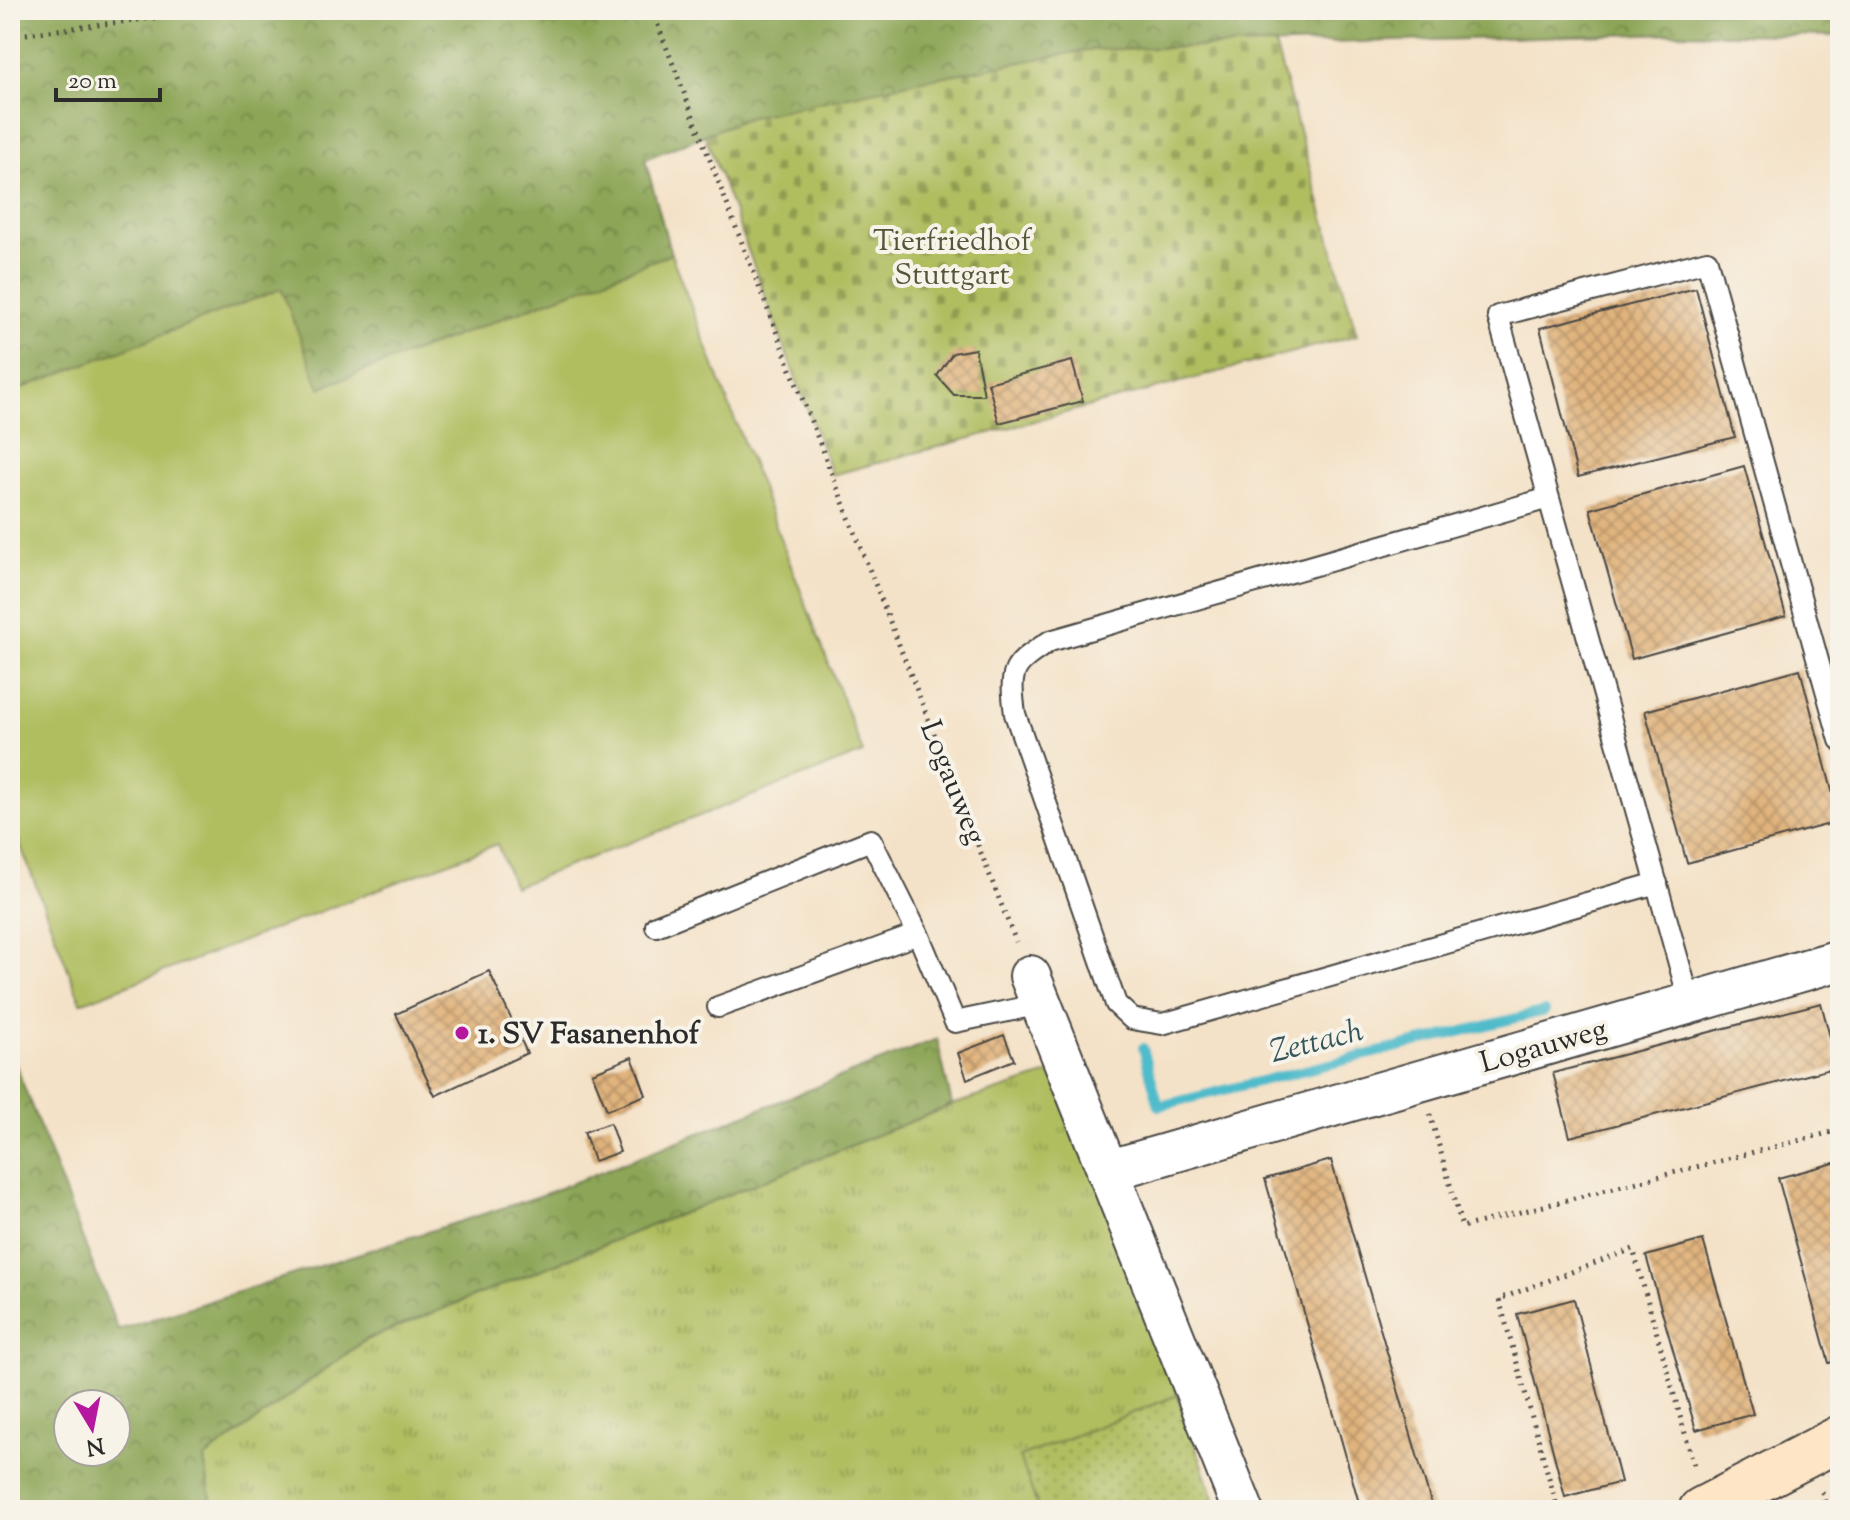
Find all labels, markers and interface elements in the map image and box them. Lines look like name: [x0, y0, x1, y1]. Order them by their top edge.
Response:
scale bar: [56, 52, 160, 102]
text: 20 m: [68, 65, 117, 99]
park label: Tierfriedhof Stuttgart: [873, 221, 1033, 298]
street label: Logauweg: [907, 715, 996, 851]
water label: Zettach: [1265, 1009, 1369, 1077]
street label: Logauweg: [1475, 1009, 1612, 1086]
place label: 1. SV Fasanenhof: [478, 1014, 701, 1057]
marker: 1. SV Fasanenhof: [453, 1024, 471, 1042]
north arrow: [52, 1388, 132, 1468]
text: N: [83, 1427, 106, 1462]

